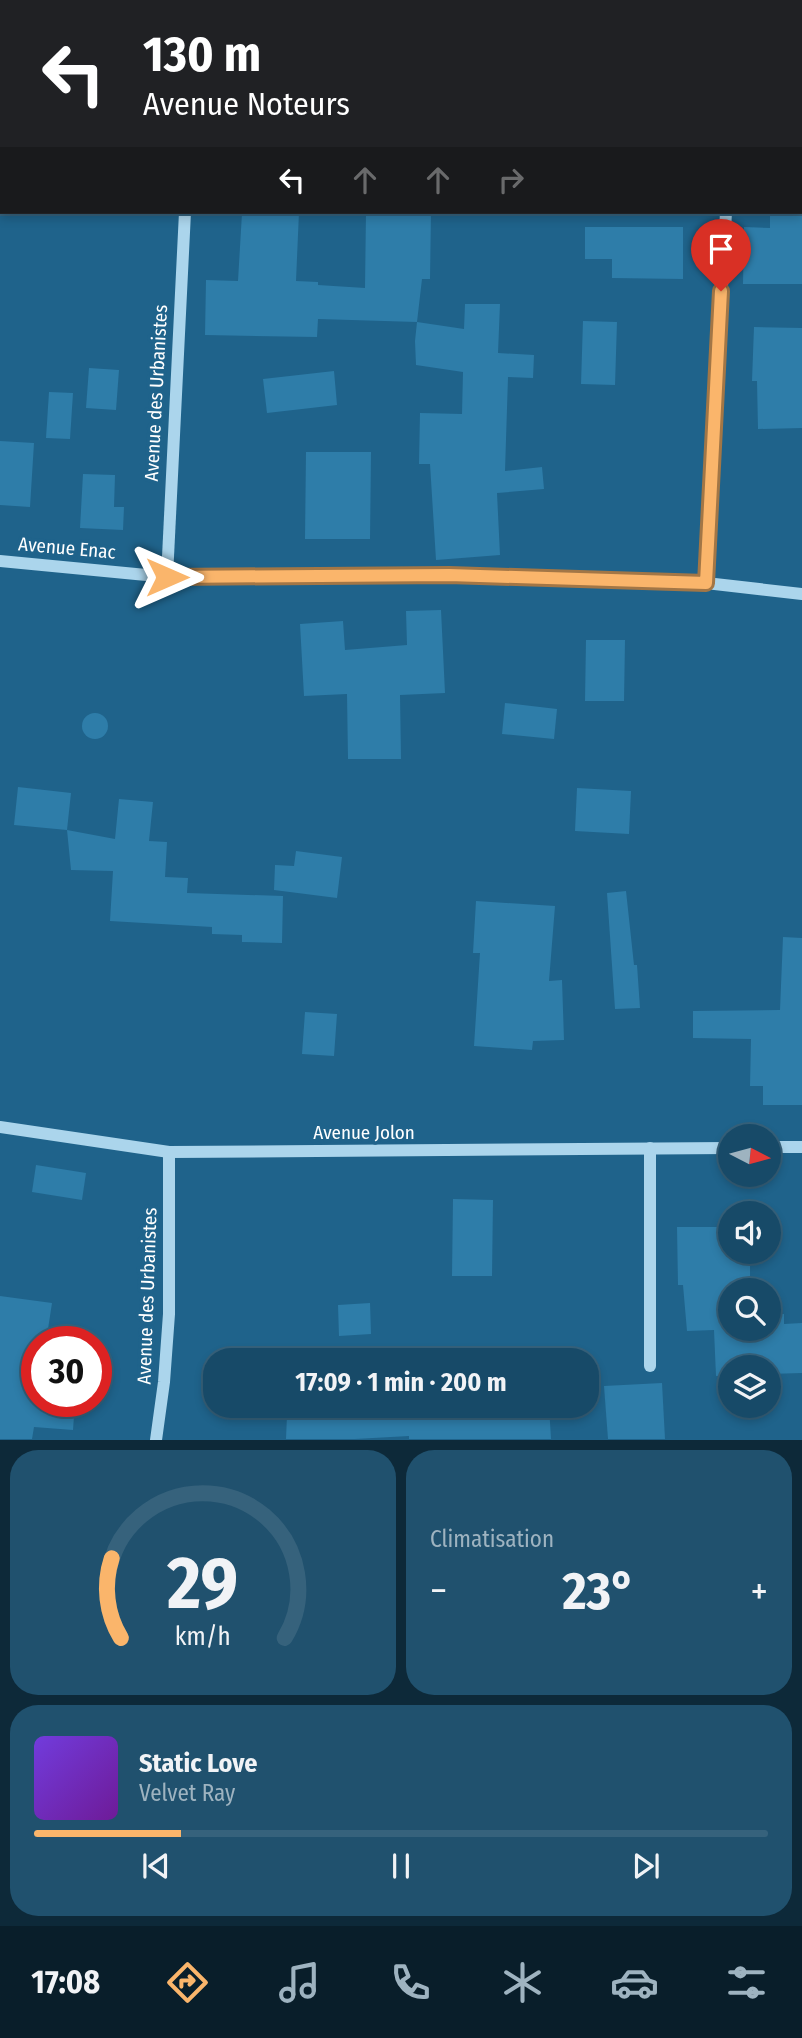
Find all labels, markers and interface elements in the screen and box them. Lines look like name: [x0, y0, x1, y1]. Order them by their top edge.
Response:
text: 130 m: [143, 25, 261, 84]
icon: left: [28, 28, 119, 119]
text: Avenue Noteurs: [143, 85, 350, 123]
icon: left: [273, 161, 311, 199]
icon: ahead: [346, 161, 384, 199]
icon: ahead: [419, 161, 457, 199]
icon: right: [492, 161, 530, 199]
pin: [691, 219, 751, 291]
icon: arrive: [702, 230, 740, 268]
street label: Avenue des Urbanistes: [140, 304, 172, 482]
street label: Avenue Enac: [17, 532, 117, 564]
position arrow: [130, 540, 204, 614]
street label: Avenue Jolon: [313, 1121, 415, 1144]
north arrow: [718, 1124, 780, 1186]
map controls: [718, 1124, 781, 1418]
button: sound: [718, 1201, 781, 1264]
street label: Avenue des Urbanistes: [132, 1207, 162, 1385]
button: search: [718, 1278, 781, 1341]
speed limit sign: 30: [21, 1326, 112, 1417]
button: layers: [718, 1355, 781, 1418]
text: 17:09 · 1 min · 200 m: [295, 1367, 507, 1398]
text: Climatisation: [430, 1525, 554, 1553]
text: 29: [167, 1541, 238, 1628]
text: 23°: [562, 1560, 635, 1623]
text: −: [430, 1568, 447, 1614]
text: +: [751, 1568, 768, 1614]
text: km/h: [175, 1622, 231, 1652]
text: Static Love: [139, 1748, 257, 1779]
text: Velvet Ray: [139, 1779, 235, 1807]
icon: previous: [137, 1847, 175, 1885]
icon: pause: [382, 1847, 420, 1885]
icon: next: [627, 1847, 665, 1885]
icon: directions: [163, 1958, 212, 2007]
icon: music: [275, 1958, 324, 2007]
icon: phone: [386, 1958, 435, 2007]
icon: climate: [498, 1958, 547, 2007]
icon: car: [610, 1958, 659, 2007]
icon: filters: [722, 1958, 771, 2007]
text: 17:08: [31, 1963, 100, 2001]

